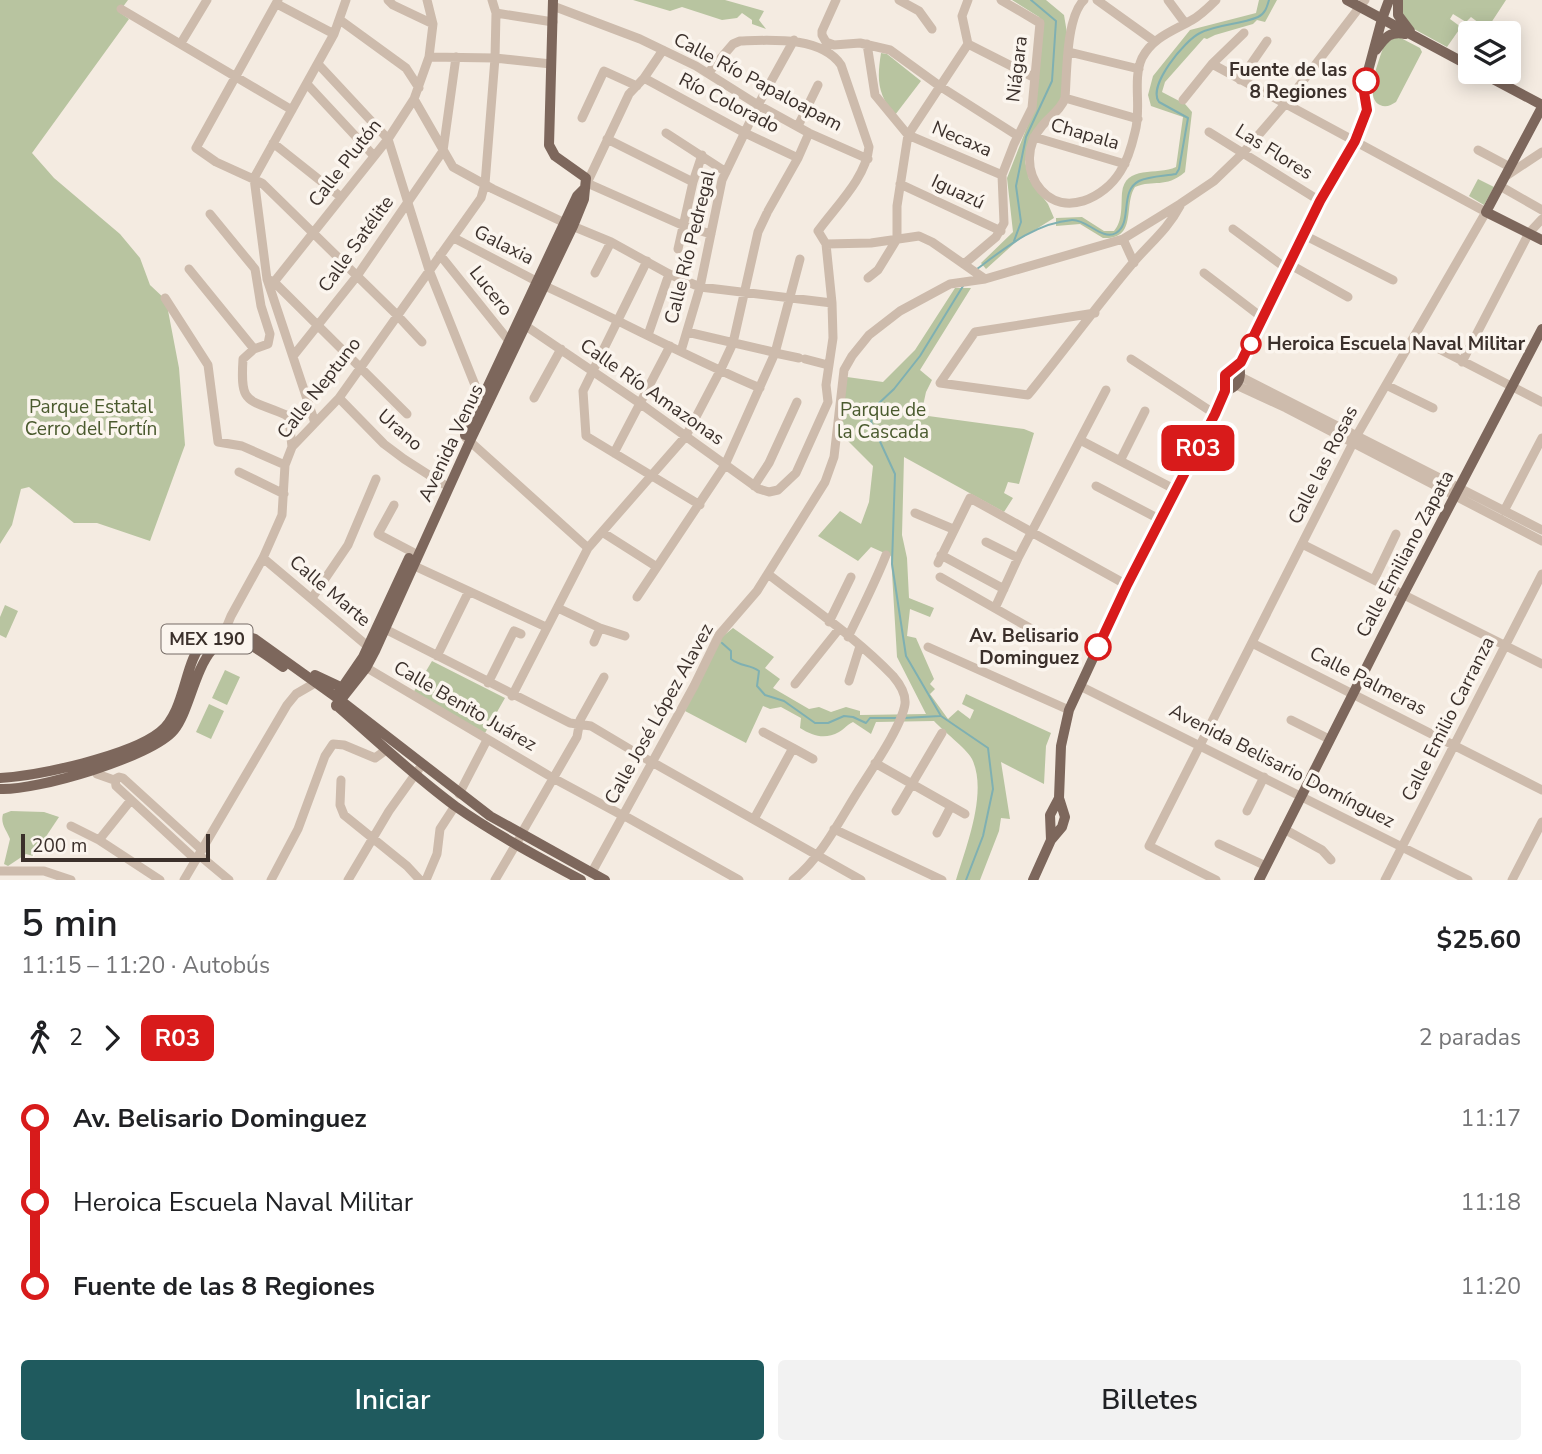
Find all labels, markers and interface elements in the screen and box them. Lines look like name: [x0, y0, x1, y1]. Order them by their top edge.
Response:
map controls: [1458, 21, 1521, 84]
button: layers: [1458, 21, 1521, 84]
street label: Calle Río Papaloapam: [669, 26, 847, 138]
street label: Niágara: [1000, 34, 1034, 104]
place label: Fuente de las 8 Regiones: [1229, 57, 1347, 105]
street label: Río Colorado: [674, 67, 784, 139]
marker: Fuente de las 8 Regiones: [1353, 68, 1379, 94]
street label: Chapala: [1048, 112, 1122, 156]
street label: Calle Plutón: [302, 114, 388, 212]
street label: Necaxa: [928, 115, 996, 163]
street label: Las Flores: [1230, 118, 1318, 186]
street label: Calle Río Pedregal: [658, 167, 722, 327]
street label: Iguazú: [927, 168, 989, 216]
street label: Calle Satélite: [312, 190, 400, 298]
street label: Galaxia: [470, 219, 538, 271]
street label: Lucero: [463, 261, 519, 321]
place label: Heroica Escuela Naval Militar: [1267, 331, 1526, 357]
street label: Calle Neptuno: [271, 332, 367, 444]
street label: Calle Río Amazonas: [575, 332, 729, 452]
marker: Heroica Escuela Naval Militar: [1241, 334, 1261, 354]
street label: Avenida Venus: [412, 380, 490, 506]
park label: Parque Estatal Cerro del Fortín: [25, 394, 157, 442]
park label: Parque de la Cascada: [837, 397, 929, 445]
street label: Calle las Rosas: [1282, 401, 1364, 529]
street label: Urano: [372, 403, 428, 457]
line badge: R03: [1158, 425, 1238, 471]
text: R03: [1175, 432, 1221, 464]
street label: Calle Emiliano Zapata: [1350, 466, 1460, 642]
street label: Calle Marte: [284, 549, 376, 633]
street label: Calle José López Alavez: [598, 619, 720, 809]
place label: Av. Belisario Dominguez: [969, 623, 1079, 671]
road number: MEX 190: [162, 624, 252, 654]
street label: Calle Emilio Carranza: [1395, 632, 1501, 806]
marker: Av. Belisario Dominguez: [1085, 634, 1111, 660]
street label: Calle Palmeras: [1305, 640, 1431, 722]
street label: Calle Benito Juárez: [389, 654, 542, 758]
street label: Avenida Belisario Domínguez: [1165, 698, 1399, 834]
scale bar: [21, 831, 210, 863]
text: 200 m: [32, 833, 87, 859]
text: 5 min: [21, 898, 118, 949]
text: $25.60: [1437, 922, 1521, 957]
text: 11:15 – 11:20 · Autobús: [21, 950, 270, 981]
icon: walk: [21, 1019, 59, 1057]
icon: forward: [93, 1019, 131, 1057]
text: 2: [69, 1022, 83, 1053]
text: R03: [155, 1022, 200, 1054]
text: 2 paradas: [1419, 1022, 1521, 1053]
text: Av. Belisario Dominguez: [73, 1101, 367, 1136]
text: 11:17: [1461, 1103, 1521, 1134]
text: Heroica Escuela Naval Militar: [73, 1185, 413, 1220]
text: 11:18: [1461, 1187, 1521, 1218]
text: Fuente de las 8 Regiones: [73, 1269, 375, 1304]
text: 11:20: [1461, 1271, 1521, 1302]
button: Iniciar: [21, 1360, 764, 1440]
button: Billetes: [778, 1360, 1521, 1440]

